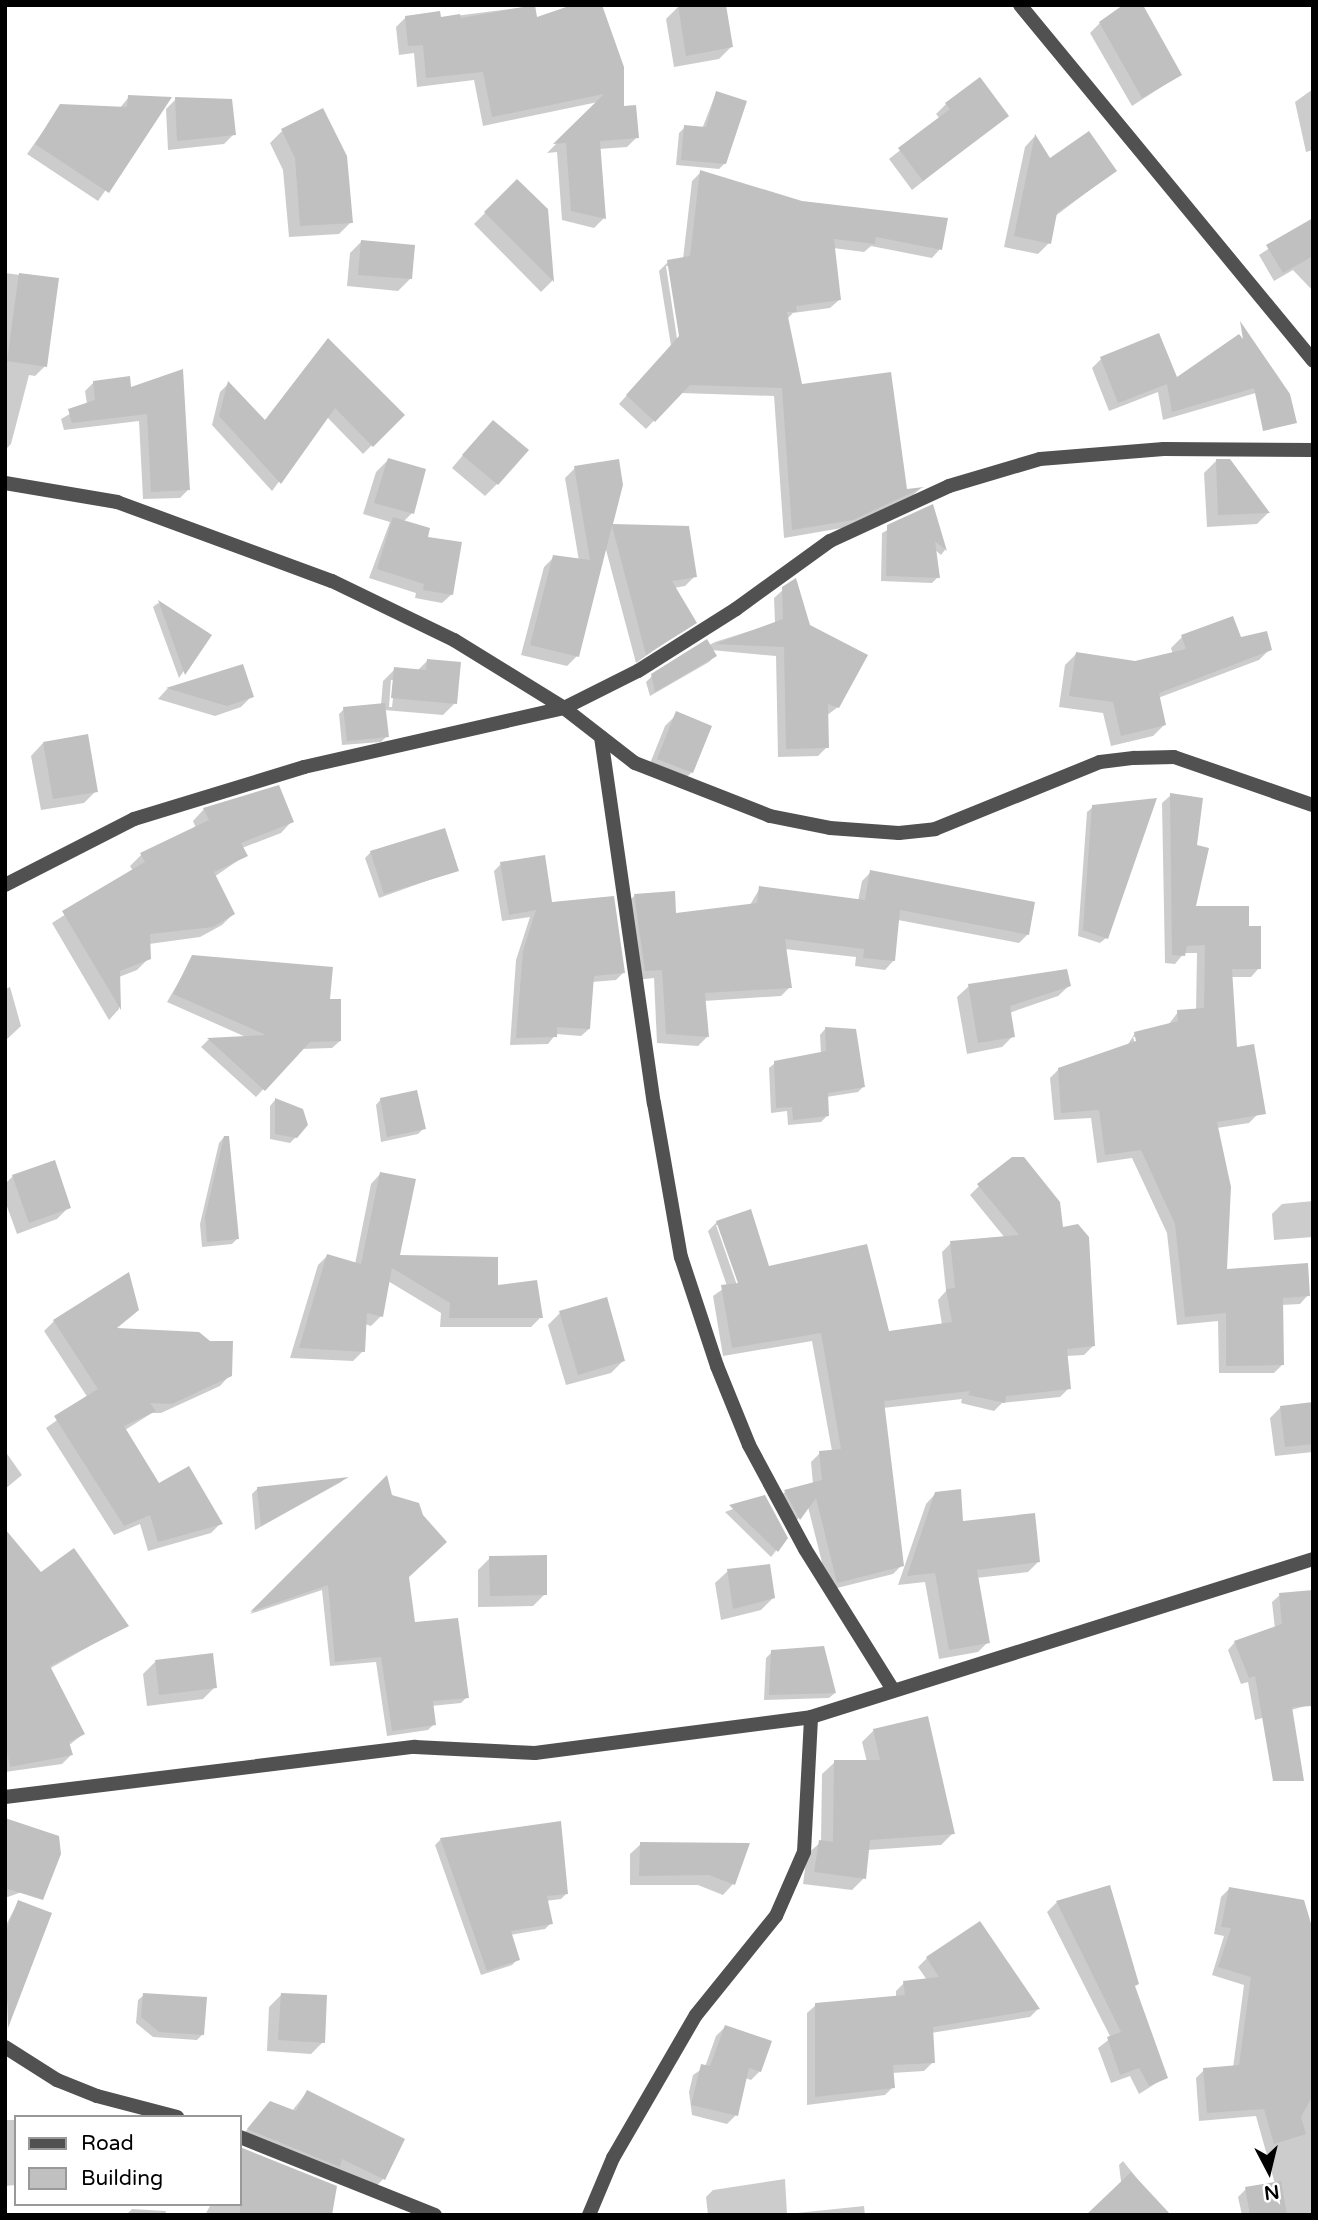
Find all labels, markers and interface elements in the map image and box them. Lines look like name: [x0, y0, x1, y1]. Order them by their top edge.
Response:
legend: [14, 2115, 242, 2206]
text: Road: [81, 2131, 134, 2156]
north arrow: [1234, 2136, 1304, 2206]
text: Building: [81, 2166, 163, 2191]
text: N: [1263, 2180, 1280, 2204]

